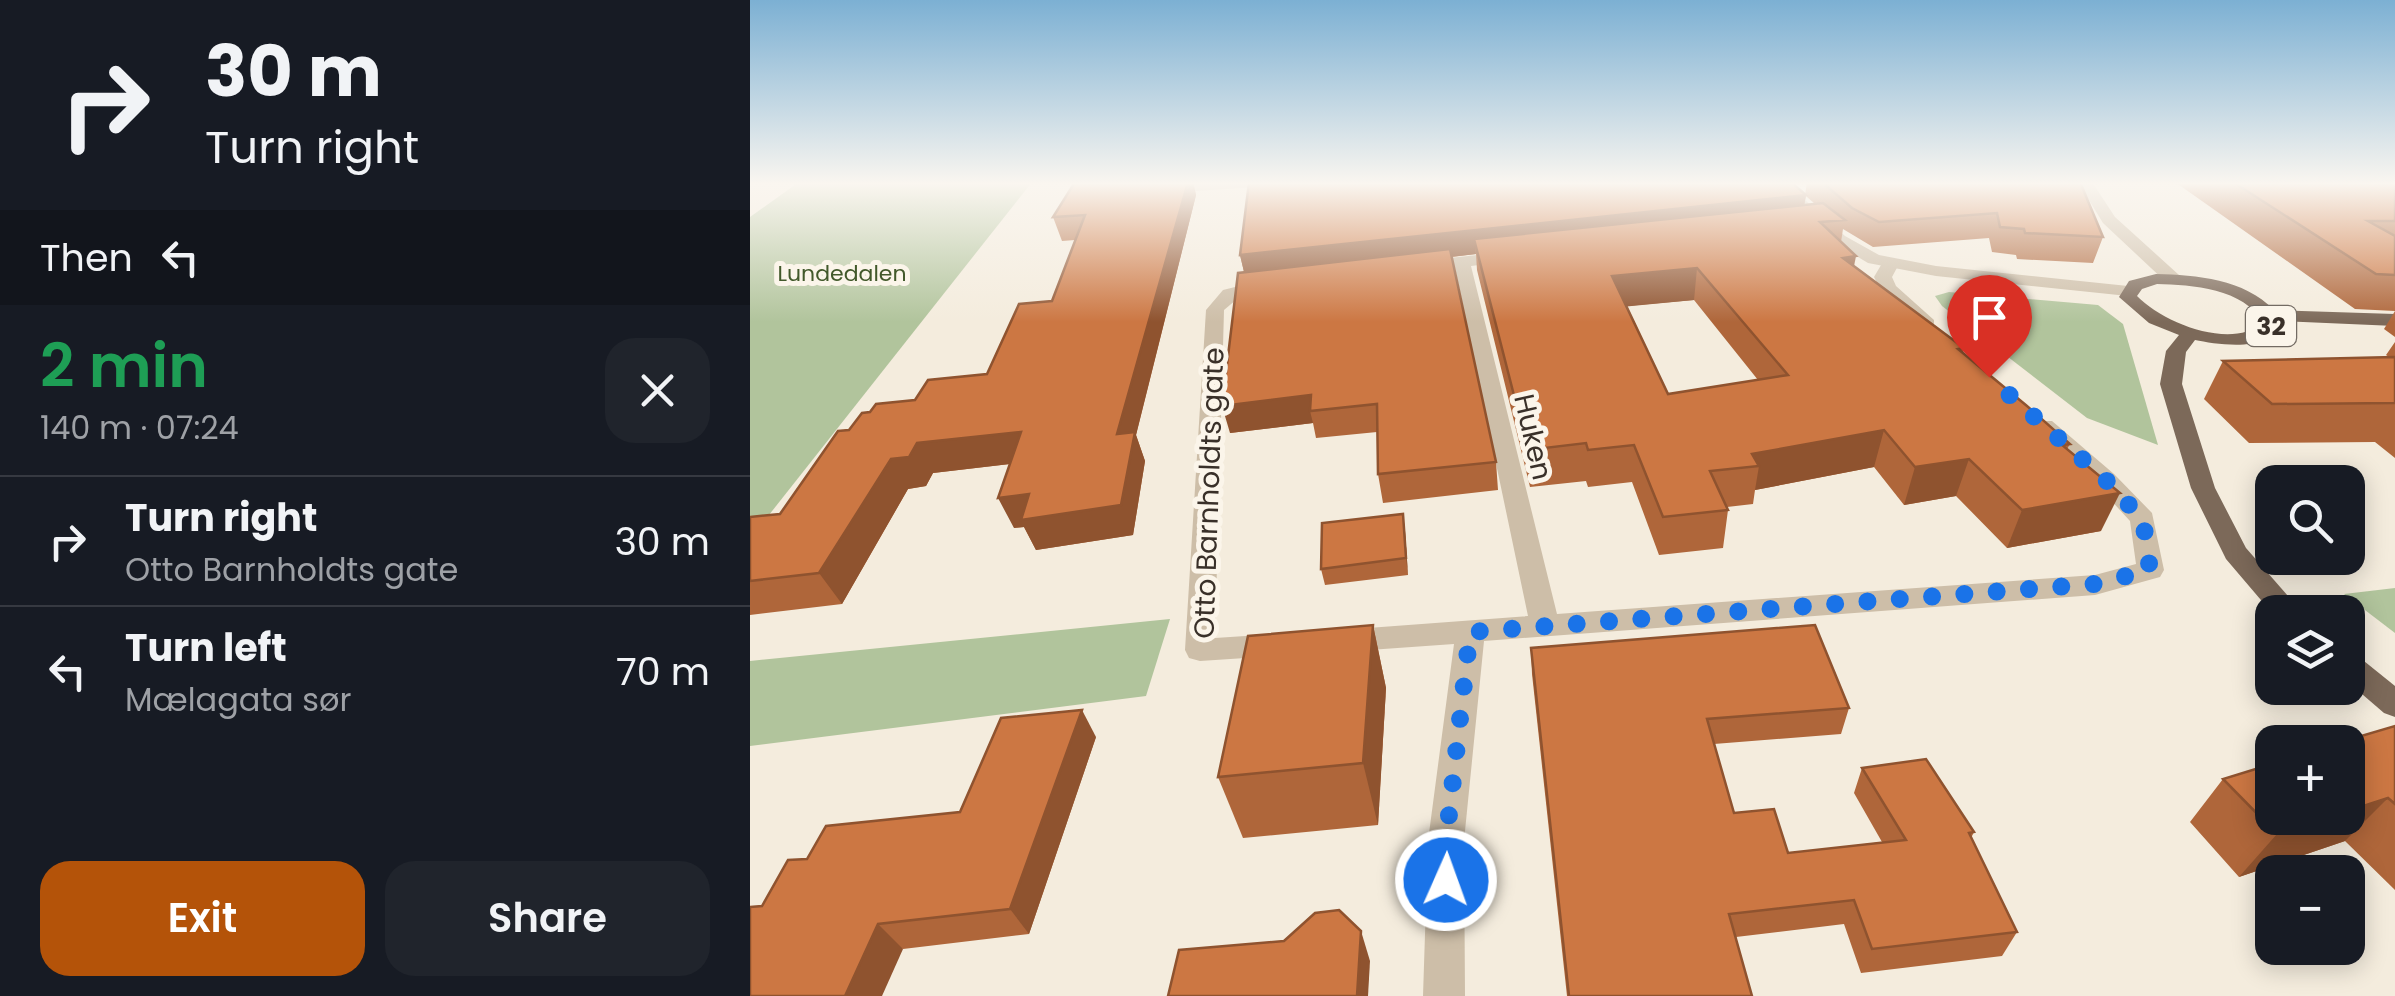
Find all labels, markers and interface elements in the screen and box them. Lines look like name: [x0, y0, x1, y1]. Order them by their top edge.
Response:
text: 30 m: [205, 22, 382, 121]
icon: right: [40, 40, 170, 170]
text: Turn right: [205, 116, 419, 179]
icon: left: [153, 230, 208, 285]
text: Then: [40, 231, 133, 284]
park label: Lundedalen: [777, 258, 907, 289]
pin: [1947, 275, 2032, 378]
icon: arrive: [1962, 290, 2017, 345]
road number: 32: [2246, 306, 2296, 346]
text: 2 min: [40, 324, 208, 408]
button: close: [605, 338, 710, 443]
street label: Otto Barnholdts gate: [1184, 347, 1234, 639]
street label: Huken: [1504, 390, 1562, 484]
text: 140 m · 07:24: [40, 405, 239, 450]
map controls: [2255, 465, 2365, 965]
button: search: [2255, 465, 2365, 575]
text: Turn right: [125, 491, 317, 544]
icon: right: [40, 514, 95, 569]
text: 30 m: [614, 515, 710, 568]
text: Otto Barnholdts gate: [125, 547, 458, 592]
button: layers: [2255, 595, 2365, 705]
text: Turn left: [125, 621, 287, 674]
icon: left: [40, 644, 95, 699]
text: 70 m: [616, 645, 710, 698]
text: Mælagata sør: [125, 677, 351, 722]
button: +: [2255, 725, 2365, 835]
position arrow: [1394, 828, 1498, 932]
button: −: [2255, 855, 2365, 965]
button: Exit: [40, 861, 365, 976]
button: Share: [385, 861, 710, 976]

